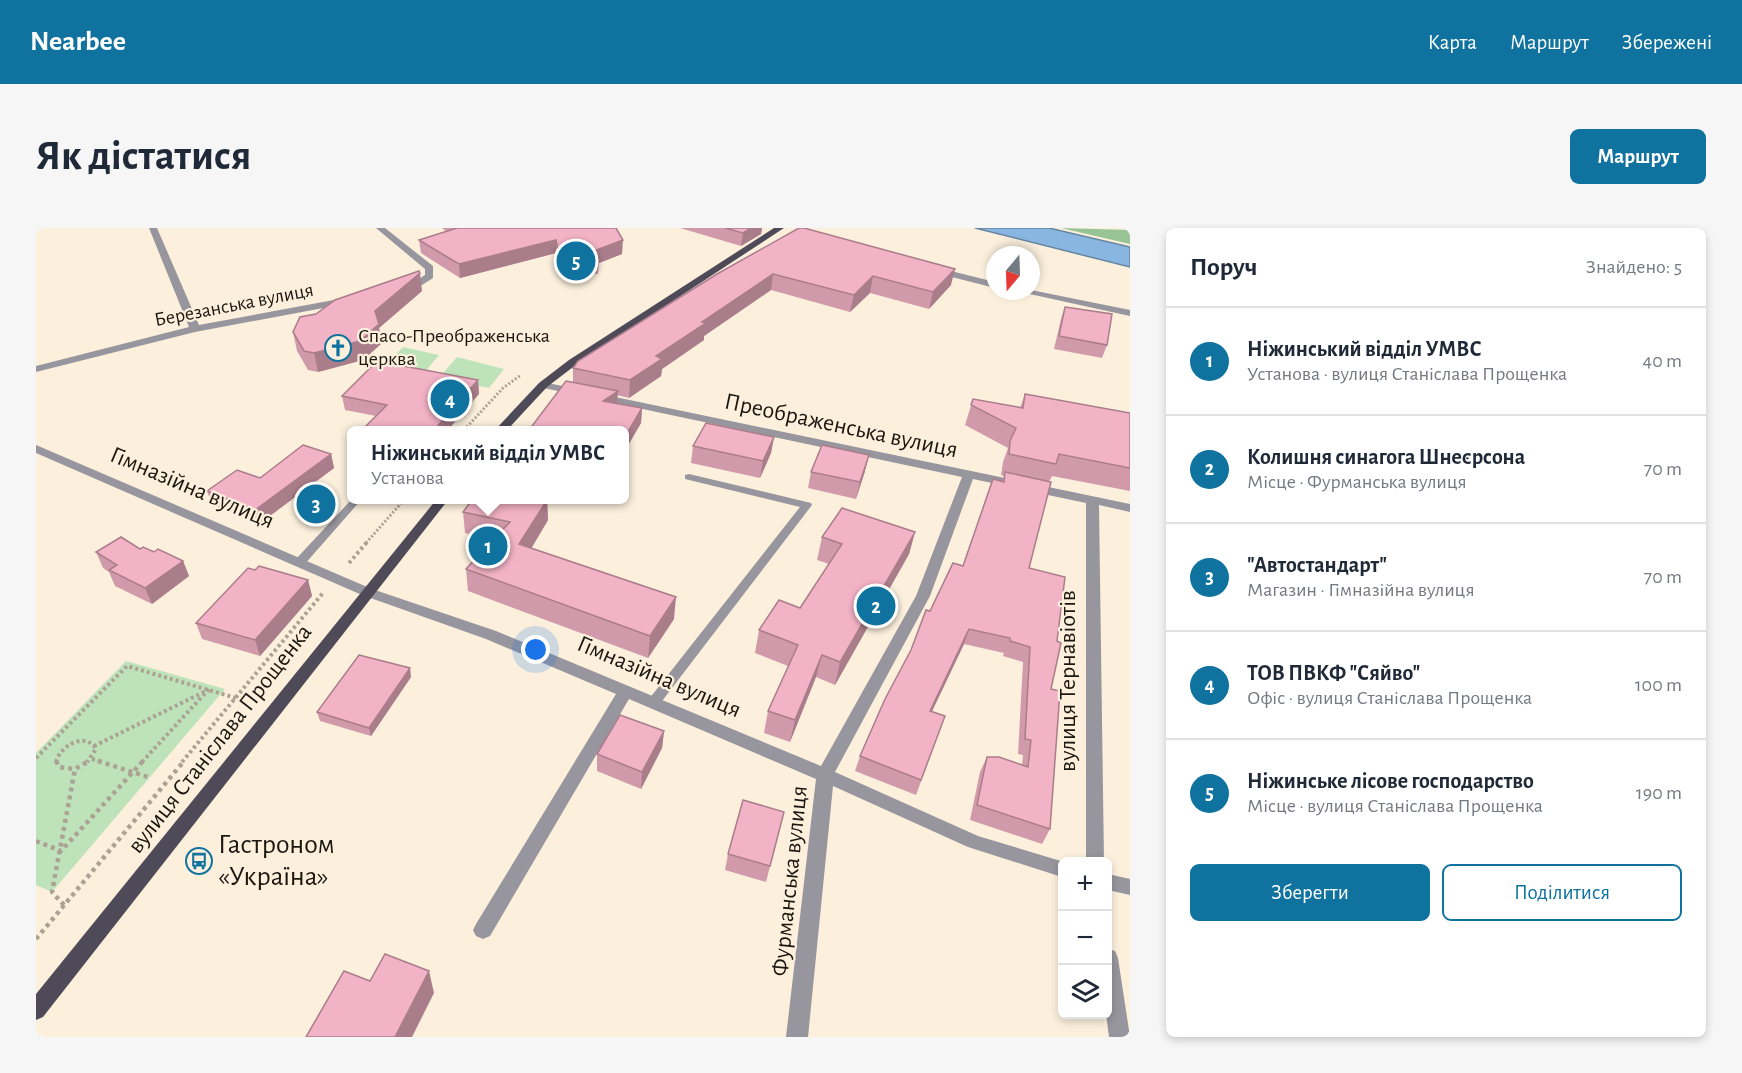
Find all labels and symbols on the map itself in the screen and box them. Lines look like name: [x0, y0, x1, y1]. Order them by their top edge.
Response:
pin: 5: [556, 238, 596, 284]
north arrow: [986, 246, 1040, 300]
street label: Березанська вулиця: [153, 280, 315, 330]
place label: Спасо-Преображенська церква: [358, 326, 550, 369]
church icon: Спасо-Преображенська церква: [323, 333, 353, 363]
pin: 4: [430, 376, 470, 422]
street label: Преображенська вулиця: [722, 390, 960, 462]
street label: Гімназійна вулиця: [107, 443, 277, 533]
pin: 3: [296, 482, 336, 526]
pin: 1: [468, 524, 508, 568]
pin: 2: [856, 584, 896, 628]
street label: вулиця Тернавіотів: [1056, 590, 1080, 772]
street label: вулиця Станіслава Прощенка: [123, 620, 317, 858]
street label: Гімназійна вулиця: [574, 632, 744, 722]
your location: [521, 635, 550, 664]
street label: Фурманська вулиця: [768, 784, 812, 978]
place label: Гастроном «Україна»: [218, 831, 335, 891]
bus stop icon: Гастроном «Україна»: [184, 846, 214, 876]

